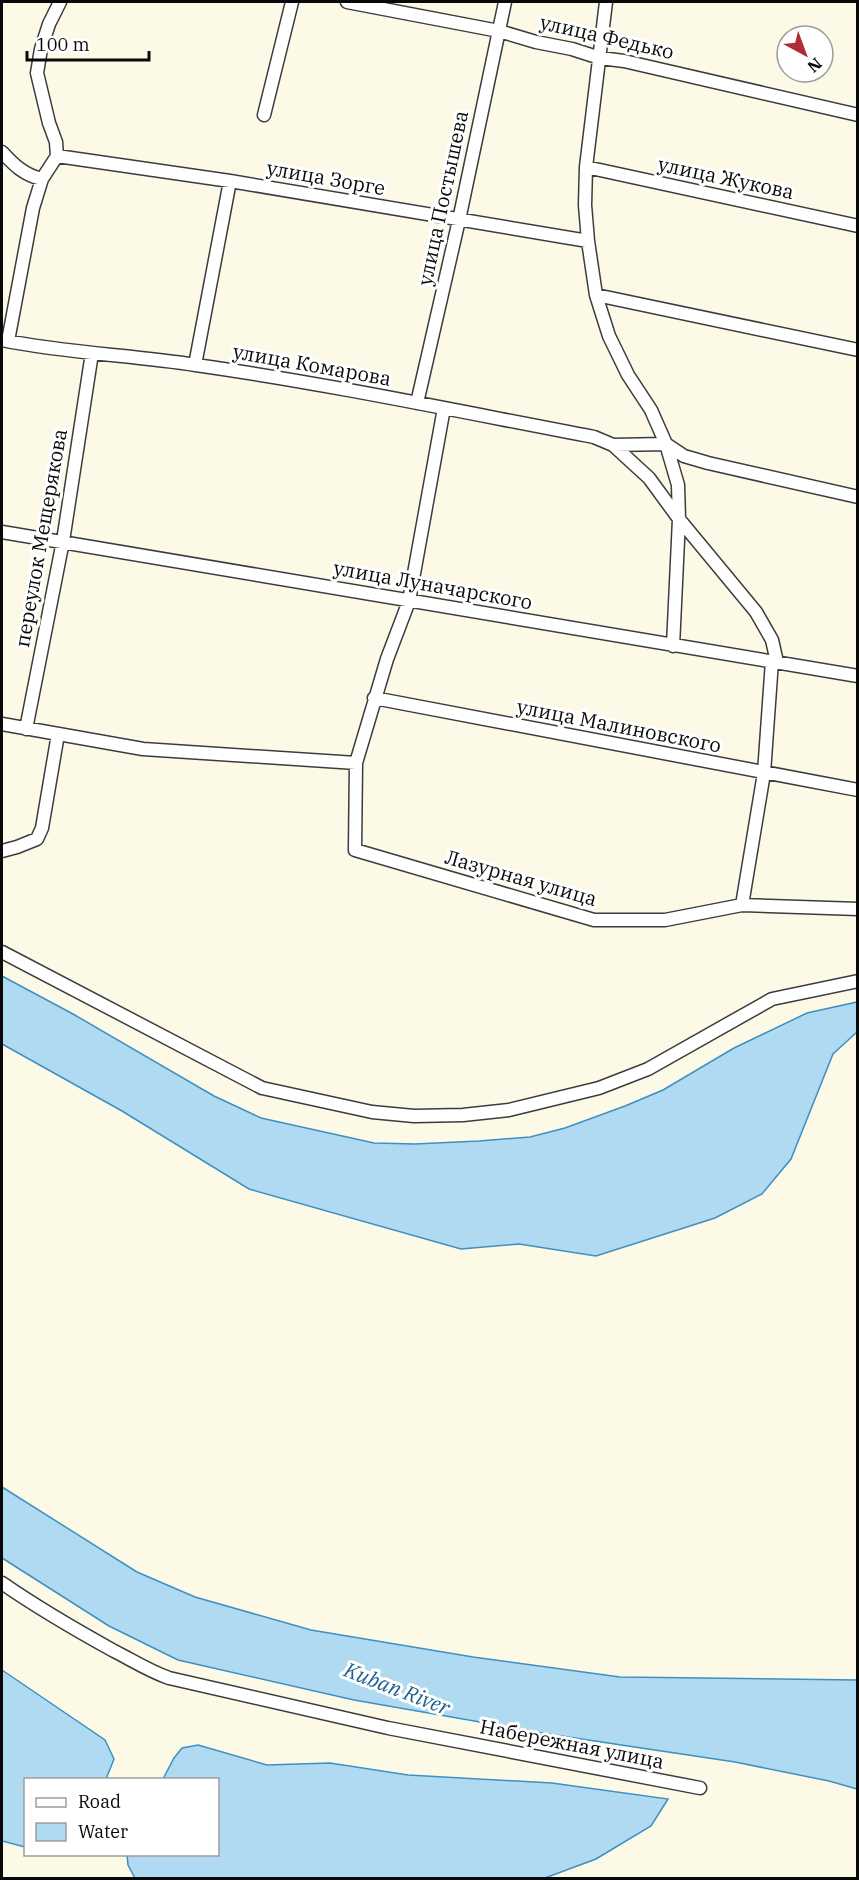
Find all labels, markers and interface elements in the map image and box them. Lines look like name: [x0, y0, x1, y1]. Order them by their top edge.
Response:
street label: улица Федько: [537, 8, 677, 65]
scale bar: [27, 24, 148, 62]
north arrow: [775, 24, 835, 84]
text: 100 m: [36, 33, 90, 56]
text: N: [804, 54, 826, 77]
street label: улица Постышева: [411, 108, 474, 288]
street label: улица Жукова: [656, 150, 797, 205]
street label: улица Зорге: [265, 154, 388, 201]
street label: улица Комарова: [231, 337, 393, 392]
street label: переулок Мещерякова: [8, 426, 73, 649]
street label: улица Луначарского: [332, 554, 535, 615]
street label: улица Малиновского: [515, 692, 724, 759]
street label: Лазурная улица: [442, 843, 600, 912]
water label: Kuban River: [339, 1655, 455, 1721]
street label: Набережная улица: [478, 1712, 667, 1775]
legend: [24, 1778, 219, 1856]
text: Road: [78, 1790, 121, 1813]
text: Water: [78, 1820, 128, 1843]

